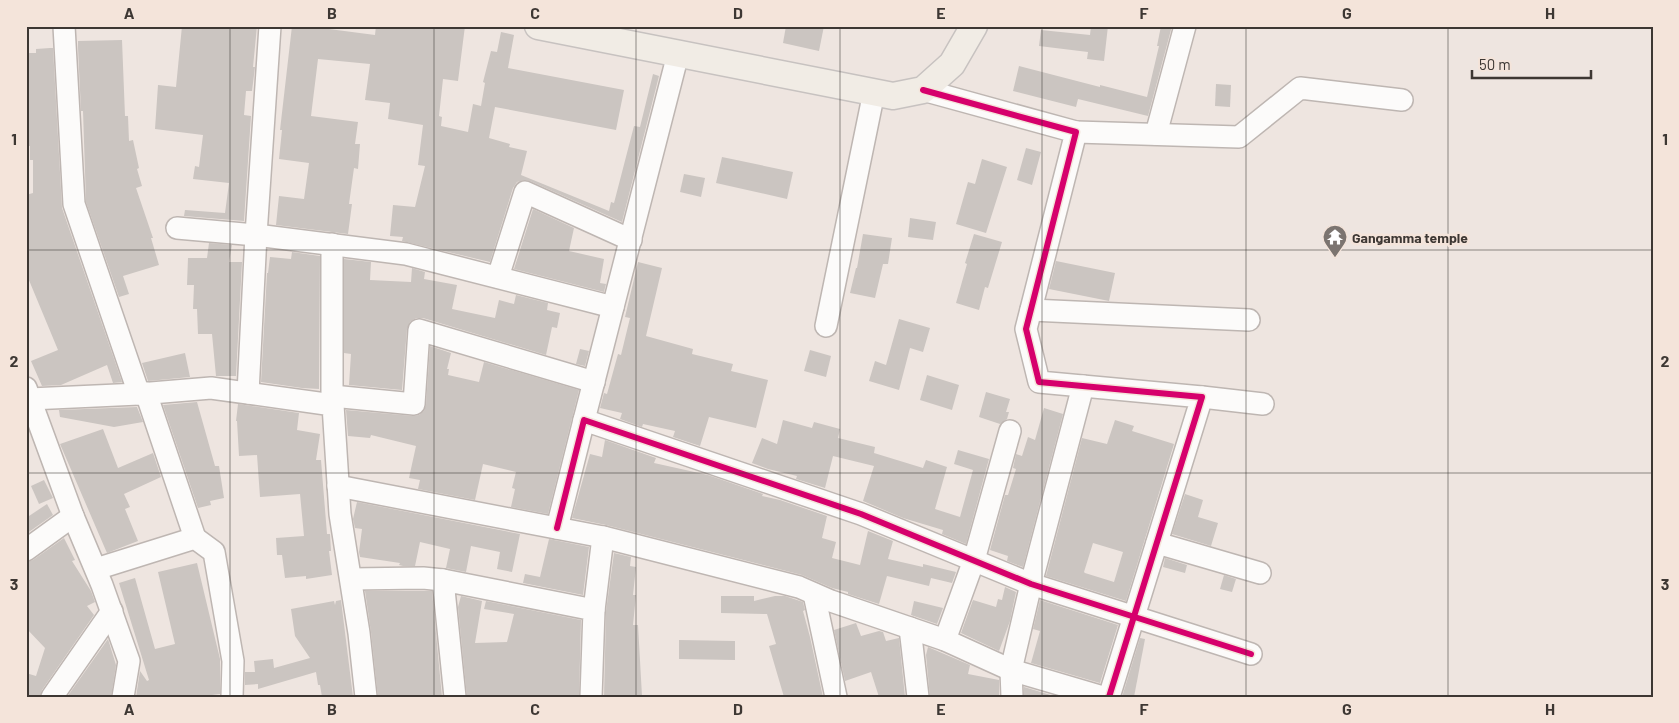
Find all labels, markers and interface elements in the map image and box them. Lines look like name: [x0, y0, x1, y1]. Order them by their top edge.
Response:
text: A: [124, 3, 135, 22]
text: B: [327, 3, 337, 22]
text: C: [530, 3, 540, 22]
text: D: [733, 3, 743, 22]
text: E: [936, 3, 946, 22]
text: F: [1140, 3, 1149, 22]
text: G: [1342, 3, 1352, 22]
text: H: [1545, 3, 1555, 22]
scale bar: [1472, 48, 1590, 80]
text: 50 m: [1479, 55, 1511, 73]
text: 1: [11, 129, 17, 148]
text: 1: [1662, 129, 1668, 148]
temple icon: Gangamma temple: [1322, 224, 1348, 258]
place label: Gangamma temple: [1352, 229, 1468, 246]
text: 2: [10, 351, 19, 370]
text: 2: [1661, 351, 1670, 370]
text: 3: [10, 574, 18, 593]
text: 3: [1661, 574, 1669, 593]
text: A: [124, 699, 135, 718]
text: B: [327, 699, 337, 718]
text: C: [530, 699, 540, 718]
text: D: [733, 699, 743, 718]
text: E: [936, 699, 946, 718]
text: F: [1140, 699, 1149, 718]
text: G: [1342, 699, 1352, 718]
text: H: [1545, 699, 1555, 718]

